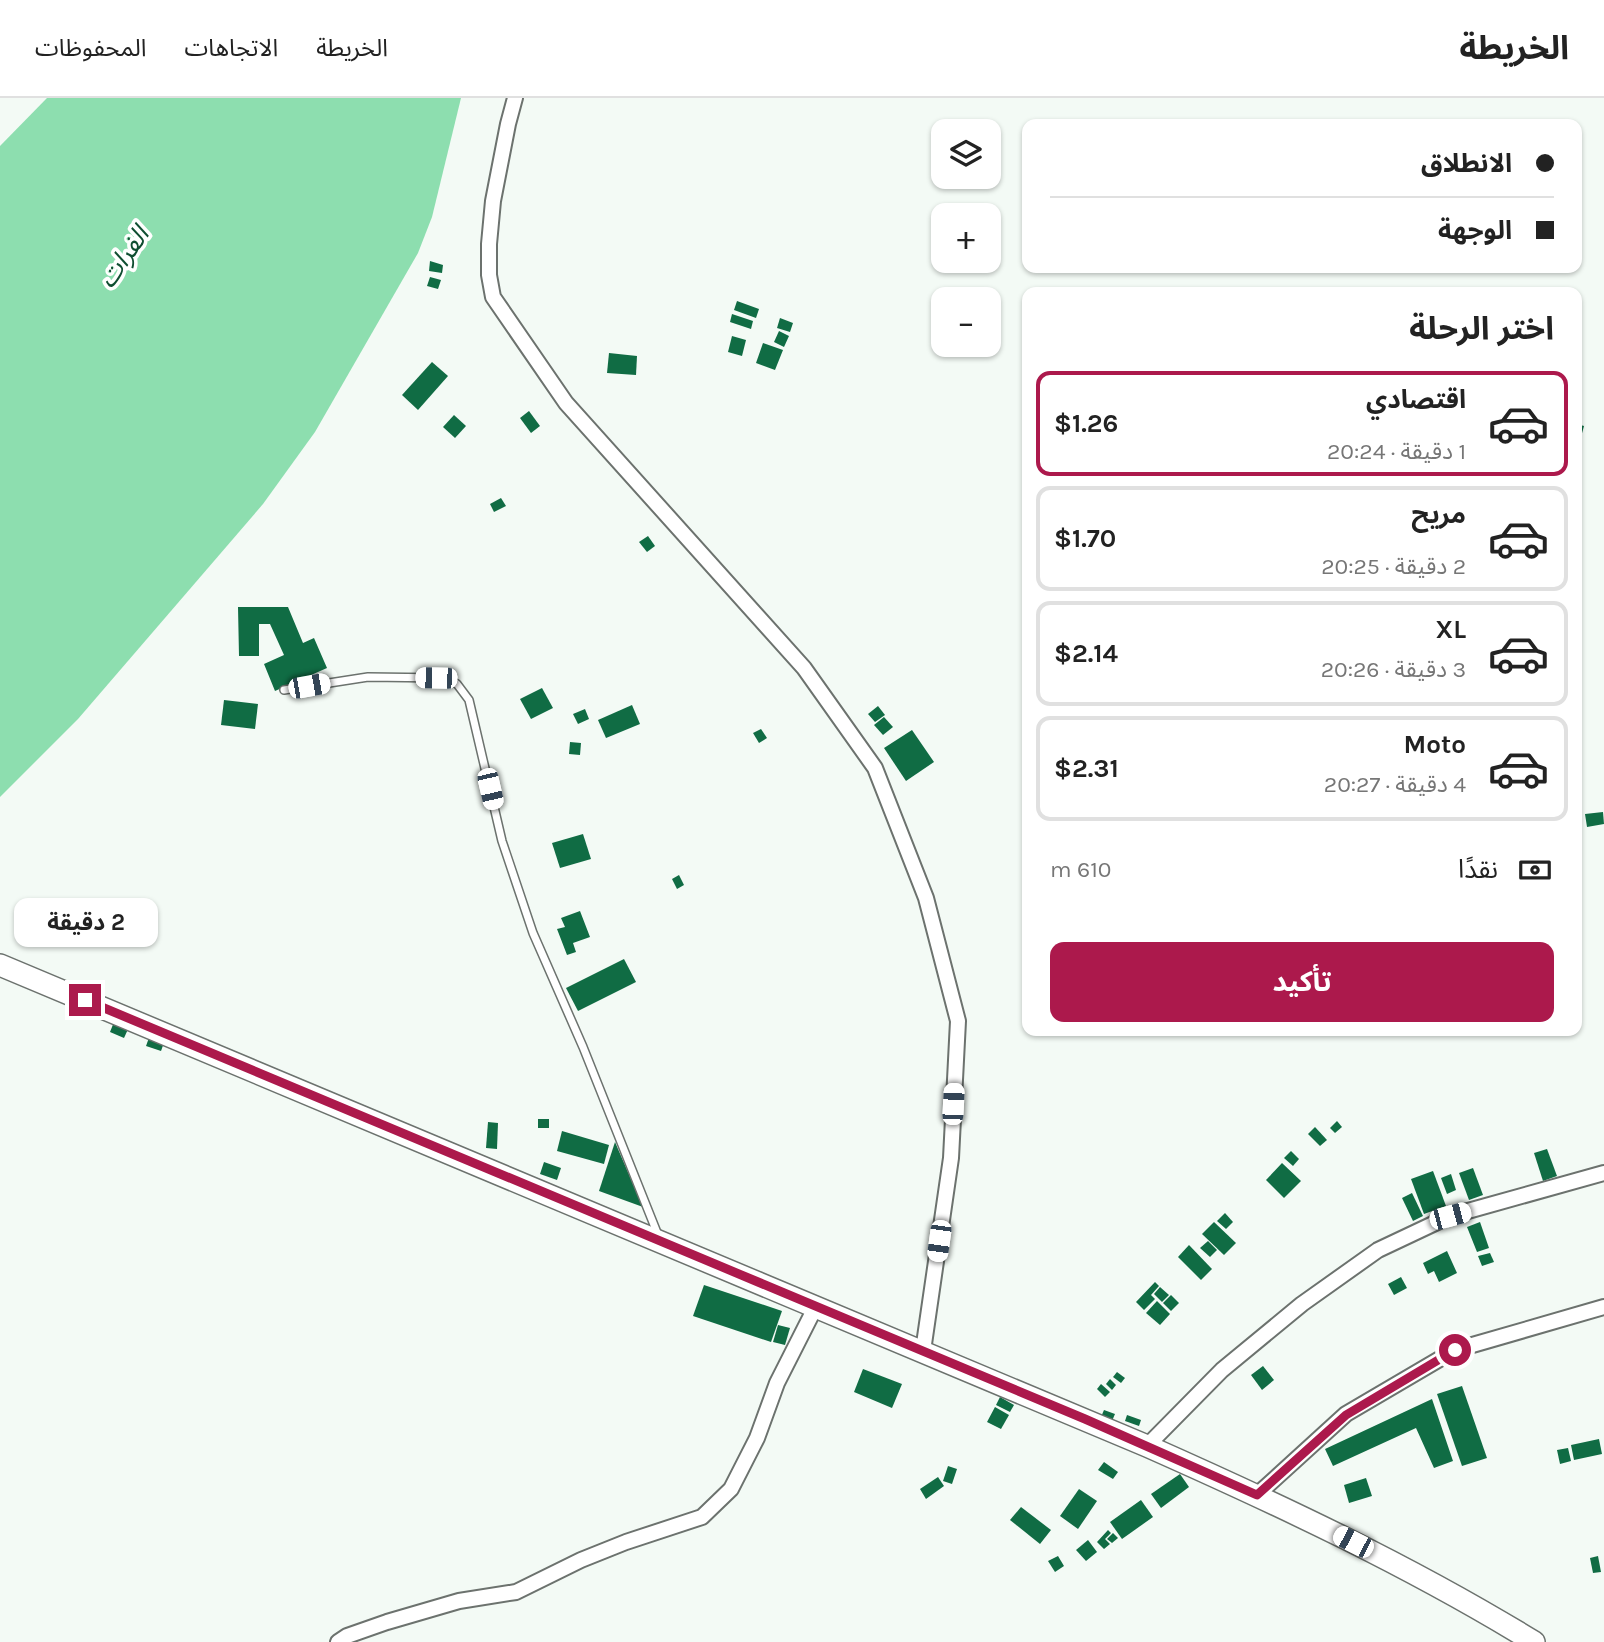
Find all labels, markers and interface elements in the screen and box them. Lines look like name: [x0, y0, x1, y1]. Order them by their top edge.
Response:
text: الخريطة: [1459, 29, 1569, 67]
text: المحفوظات: [35, 34, 146, 62]
text: الاتجاهات: [184, 34, 278, 62]
text: الخريطة: [316, 34, 388, 62]
map controls: [931, 119, 1001, 357]
button: layers: [931, 119, 1001, 189]
text: الانطلاق: [1421, 148, 1512, 179]
button: +: [931, 203, 1001, 273]
text: الوجهة: [1438, 215, 1512, 246]
water label: الفرات: [91, 218, 157, 294]
button: −: [931, 287, 1001, 357]
text: اختر الرحلة: [1409, 310, 1554, 347]
text: اقتصادي: [1366, 384, 1466, 415]
icon: car: [1487, 392, 1550, 455]
text: $1.26: [1054, 408, 1118, 439]
text: 1 دقيقة · 20:24: [1327, 438, 1466, 465]
text: مريح: [1411, 499, 1466, 530]
icon: car: [1487, 507, 1550, 570]
text: $1.70: [1054, 523, 1116, 554]
text: 2 دقيقة · 20:25: [1321, 553, 1466, 580]
text: XL: [1435, 614, 1466, 645]
icon: car: [1487, 622, 1550, 685]
text: $2.14: [1054, 638, 1118, 669]
text: 3 دقيقة · 20:26: [1321, 656, 1466, 683]
car: [415, 667, 458, 689]
car: [287, 672, 332, 700]
text: Moto: [1404, 729, 1466, 760]
icon: car: [1487, 737, 1550, 800]
text: $2.31: [1054, 753, 1119, 784]
car: [476, 766, 505, 812]
text: 4 دقيقة · 20:27: [1324, 771, 1466, 798]
icon: cash: [1516, 851, 1554, 889]
text: نقدًا: [1458, 854, 1498, 885]
text: 610 m: [1050, 856, 1111, 883]
callout: 2 دقيقة: [13, 898, 157, 948]
text: 2 دقيقة: [47, 909, 125, 936]
button: تأكيد: [1050, 942, 1554, 1022]
route end: [69, 984, 101, 1016]
car: [942, 1082, 965, 1126]
car: [1427, 1200, 1474, 1232]
car: [926, 1219, 953, 1263]
route start: [1439, 1334, 1471, 1366]
car: [1330, 1523, 1377, 1561]

